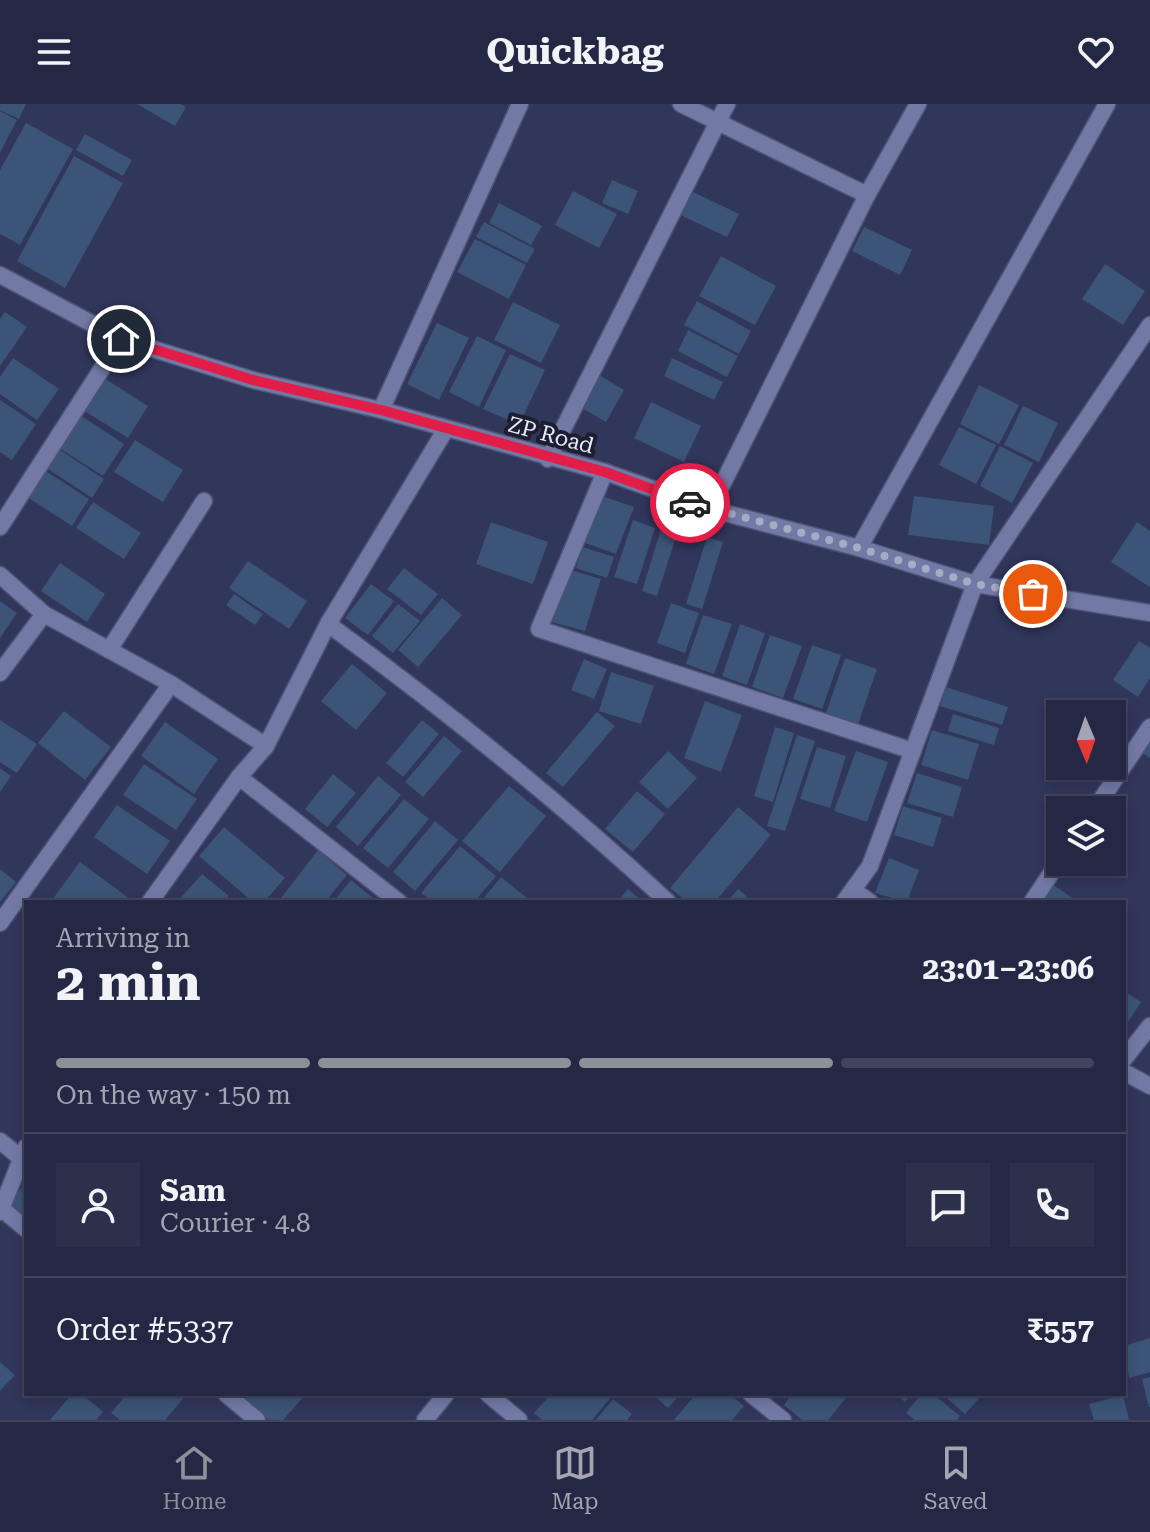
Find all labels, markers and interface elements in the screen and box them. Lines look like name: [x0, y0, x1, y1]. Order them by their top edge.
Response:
icon: menu: [32, 30, 76, 74]
icon: heart: [1074, 30, 1118, 74]
text: Quickbag: [486, 31, 664, 73]
pin: [87, 305, 155, 373]
icon: home: [99, 317, 143, 361]
street label: ZP Road: [505, 412, 597, 458]
courier: [650, 463, 730, 543]
icon: car: [668, 481, 712, 525]
pin: [999, 560, 1067, 628]
icon: bag: [1011, 572, 1055, 616]
north arrow: [1046, 700, 1126, 780]
map controls: [1046, 700, 1126, 876]
button: layers: [1046, 796, 1126, 876]
text: Arriving in: [56, 923, 190, 953]
text: 23:01–23:06: [922, 951, 1094, 986]
text: 2 min: [56, 952, 201, 1013]
text: On the way · 150 m: [56, 1080, 291, 1110]
button: person: [56, 1163, 140, 1247]
button: chat: [906, 1163, 990, 1247]
button: phone: [1010, 1163, 1094, 1247]
text: Sam: [160, 1173, 226, 1208]
text: Courier · 4.8: [160, 1208, 310, 1238]
text: Order #5337: [56, 1312, 234, 1347]
text: ₹557: [1027, 1312, 1094, 1347]
tab: Home: [163, 1441, 226, 1514]
tab: Map: [551, 1441, 599, 1514]
tab: Saved: [924, 1441, 987, 1514]

